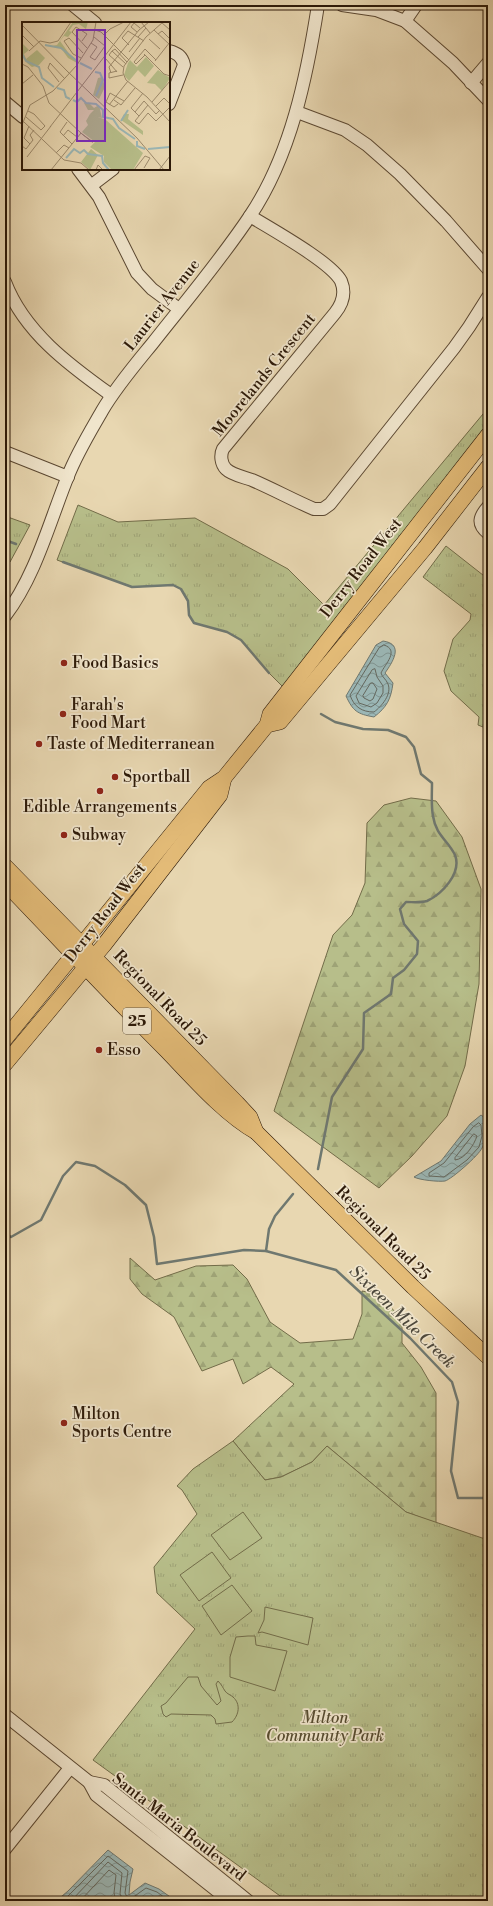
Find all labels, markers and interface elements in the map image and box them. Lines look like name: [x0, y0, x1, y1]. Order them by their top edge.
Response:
inset map: [22, 22, 170, 170]
street label: Laurier Avenue: [120, 255, 204, 355]
street label: Moorelands Crescent: [208, 309, 320, 441]
street label: Derry Road West: [316, 514, 406, 622]
place label: Food Basics: [72, 653, 158, 673]
marker: Food Basics: [59, 658, 69, 668]
place label: Farah's Food Mart: [71, 695, 146, 733]
marker: Farah's Food Mart: [58, 709, 68, 719]
place label: Taste of Mediterranean: [47, 734, 215, 754]
marker: Taste of Mediterranean: [34, 739, 44, 749]
place label: Sportball: [123, 767, 191, 787]
marker: Sportball: [110, 772, 120, 782]
marker: Edible Arrangements: [95, 786, 105, 796]
place label: Edible Arrangements: [23, 797, 177, 817]
place label: Subway: [72, 825, 126, 845]
marker: Subway: [59, 830, 69, 840]
street label: Derry Road West: [60, 859, 150, 967]
street label: Regional Road 25: [109, 946, 211, 1050]
road number: 25: [123, 1008, 151, 1034]
place label: Esso: [107, 1040, 141, 1060]
marker: Esso: [94, 1045, 104, 1055]
street label: Regional Road 25: [332, 1182, 435, 1285]
water label: Sixteen Mile Creek: [344, 1261, 460, 1373]
place label: Milton Sports Centre: [72, 1404, 172, 1442]
marker: Milton Sports Centre: [59, 1418, 69, 1428]
park label: Milton Community Park: [266, 1708, 384, 1746]
street label: Santa Maria Boulevard: [108, 1769, 250, 1885]

